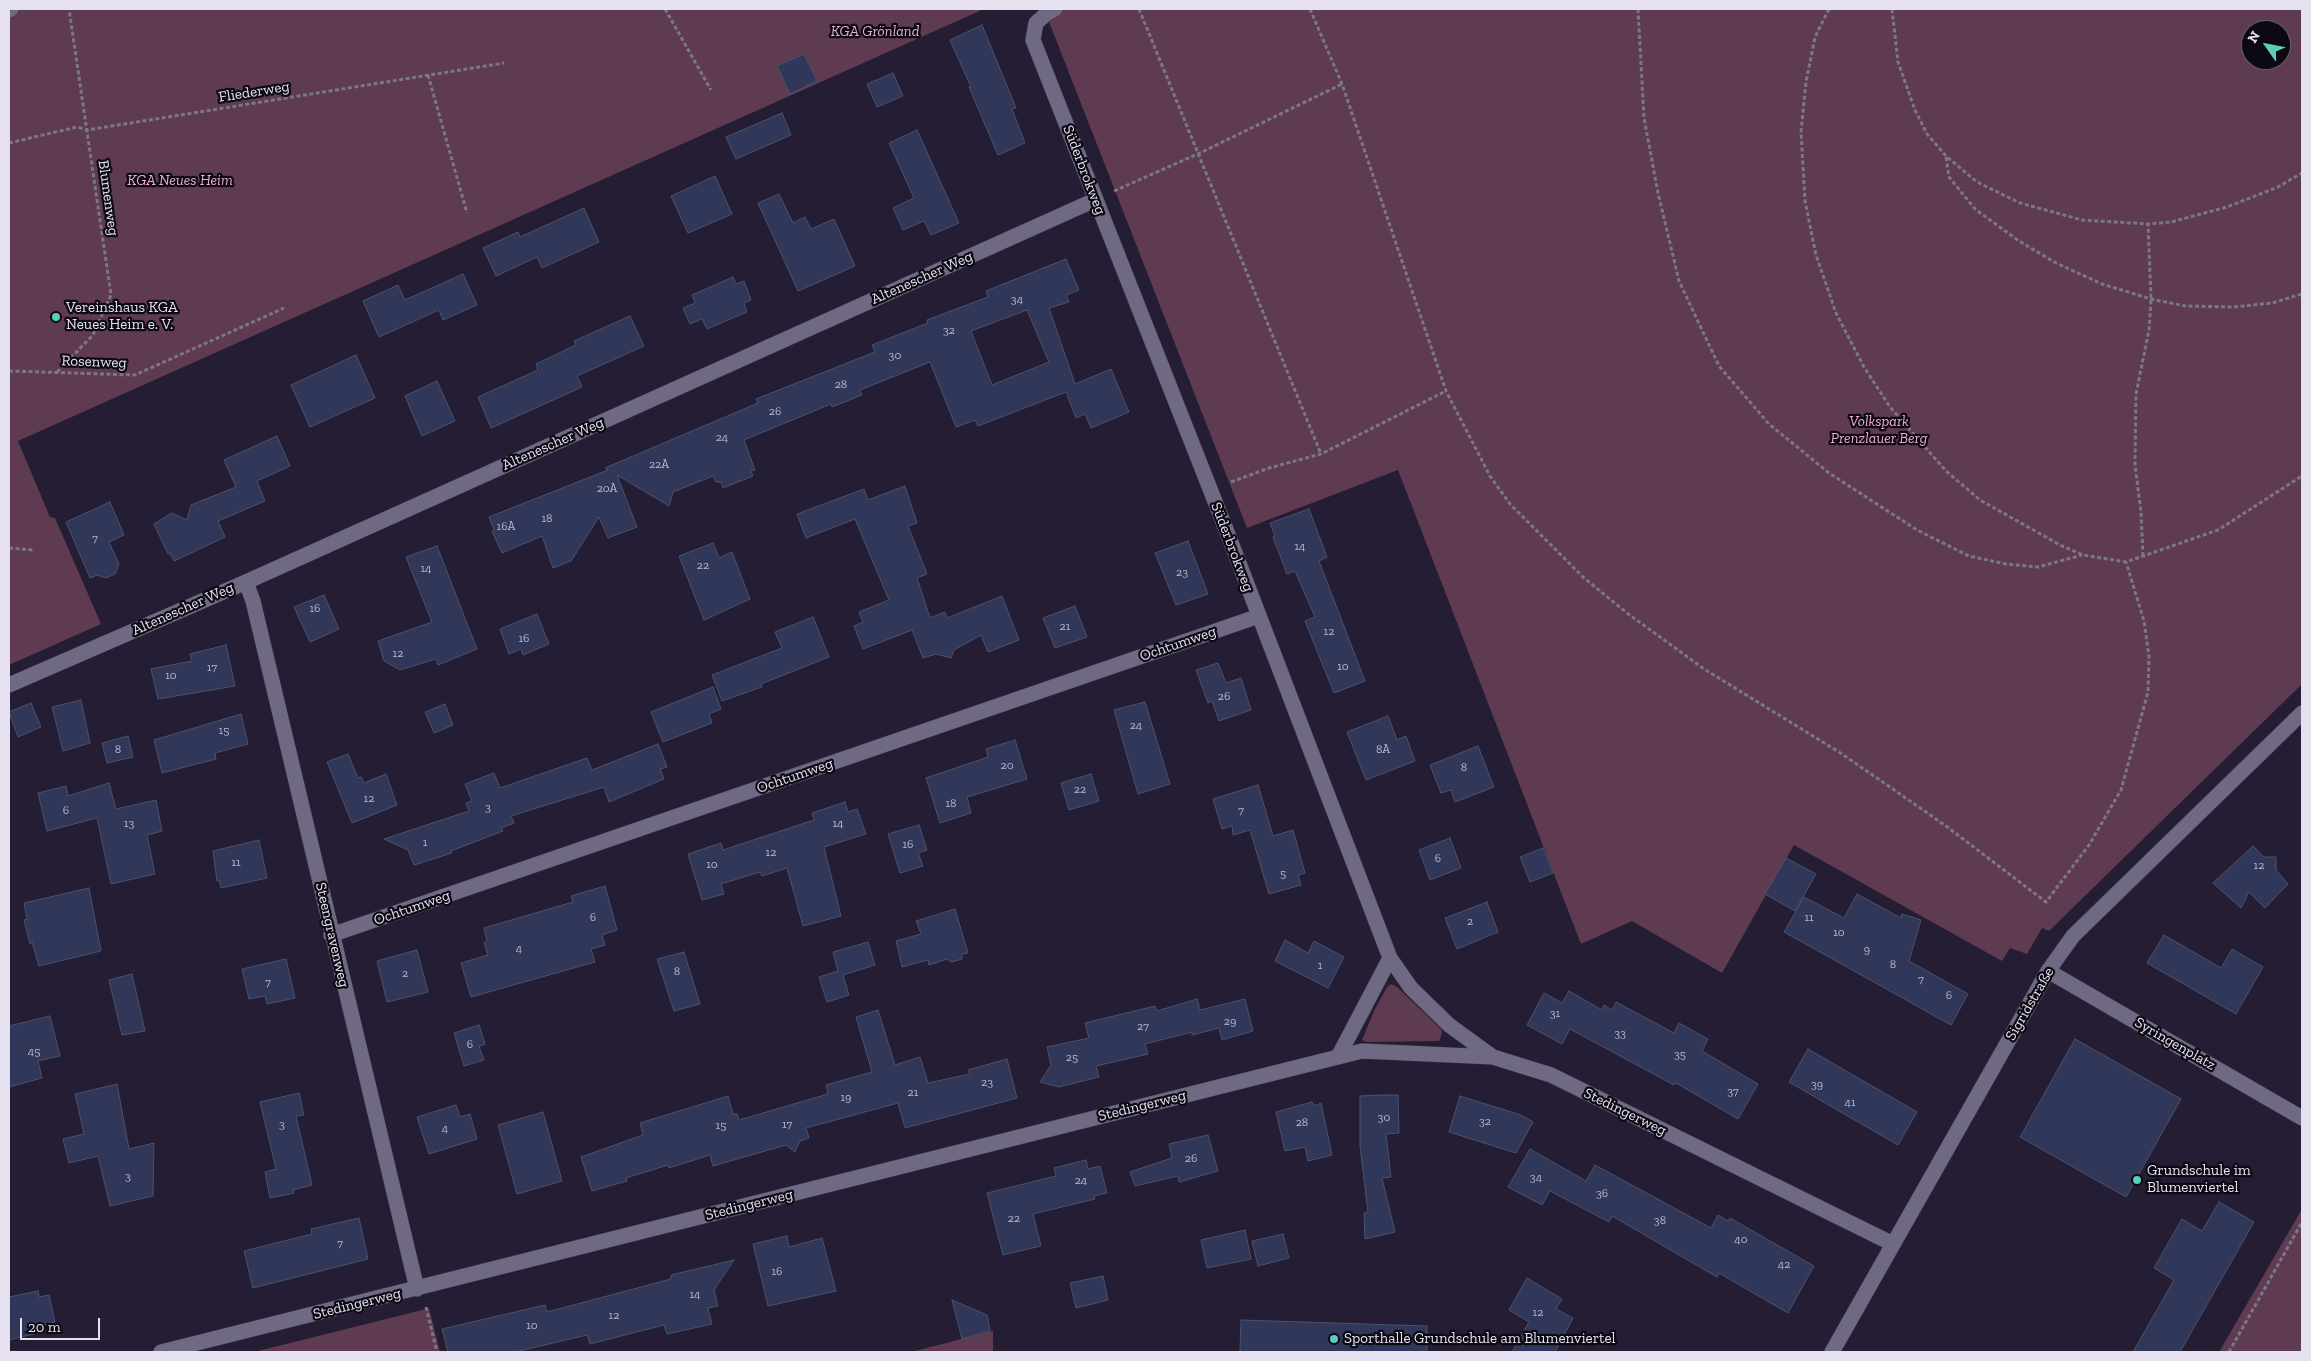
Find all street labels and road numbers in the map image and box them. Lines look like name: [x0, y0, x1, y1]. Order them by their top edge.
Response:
street label: Fliederweg: [217, 77, 291, 107]
street label: Süderbrokweg: [1059, 123, 1109, 217]
street label: Blumenweg: [94, 159, 122, 237]
street label: Altenescher Weg: [868, 248, 976, 308]
street label: Rosenweg: [61, 352, 127, 372]
street label: Altenescher Weg: [499, 414, 607, 474]
street label: Süderbrokweg: [1207, 500, 1257, 594]
street label: Altenescher Weg: [129, 579, 237, 639]
street label: Ochtumweg: [1137, 623, 1219, 665]
street label: Ochtumweg: [754, 755, 836, 797]
street label: Steengravenweg: [311, 881, 353, 989]
street label: Ochtumweg: [371, 887, 453, 929]
street label: Sigridstraße: [2002, 964, 2058, 1044]
street label: Syringenplatz: [2131, 1014, 2219, 1074]
street label: Stedingerweg: [1581, 1084, 1669, 1140]
street label: Stedingerweg: [1096, 1086, 1188, 1126]
street label: Stedingerweg: [703, 1185, 795, 1225]
street label: Stedingerweg: [311, 1284, 403, 1324]

